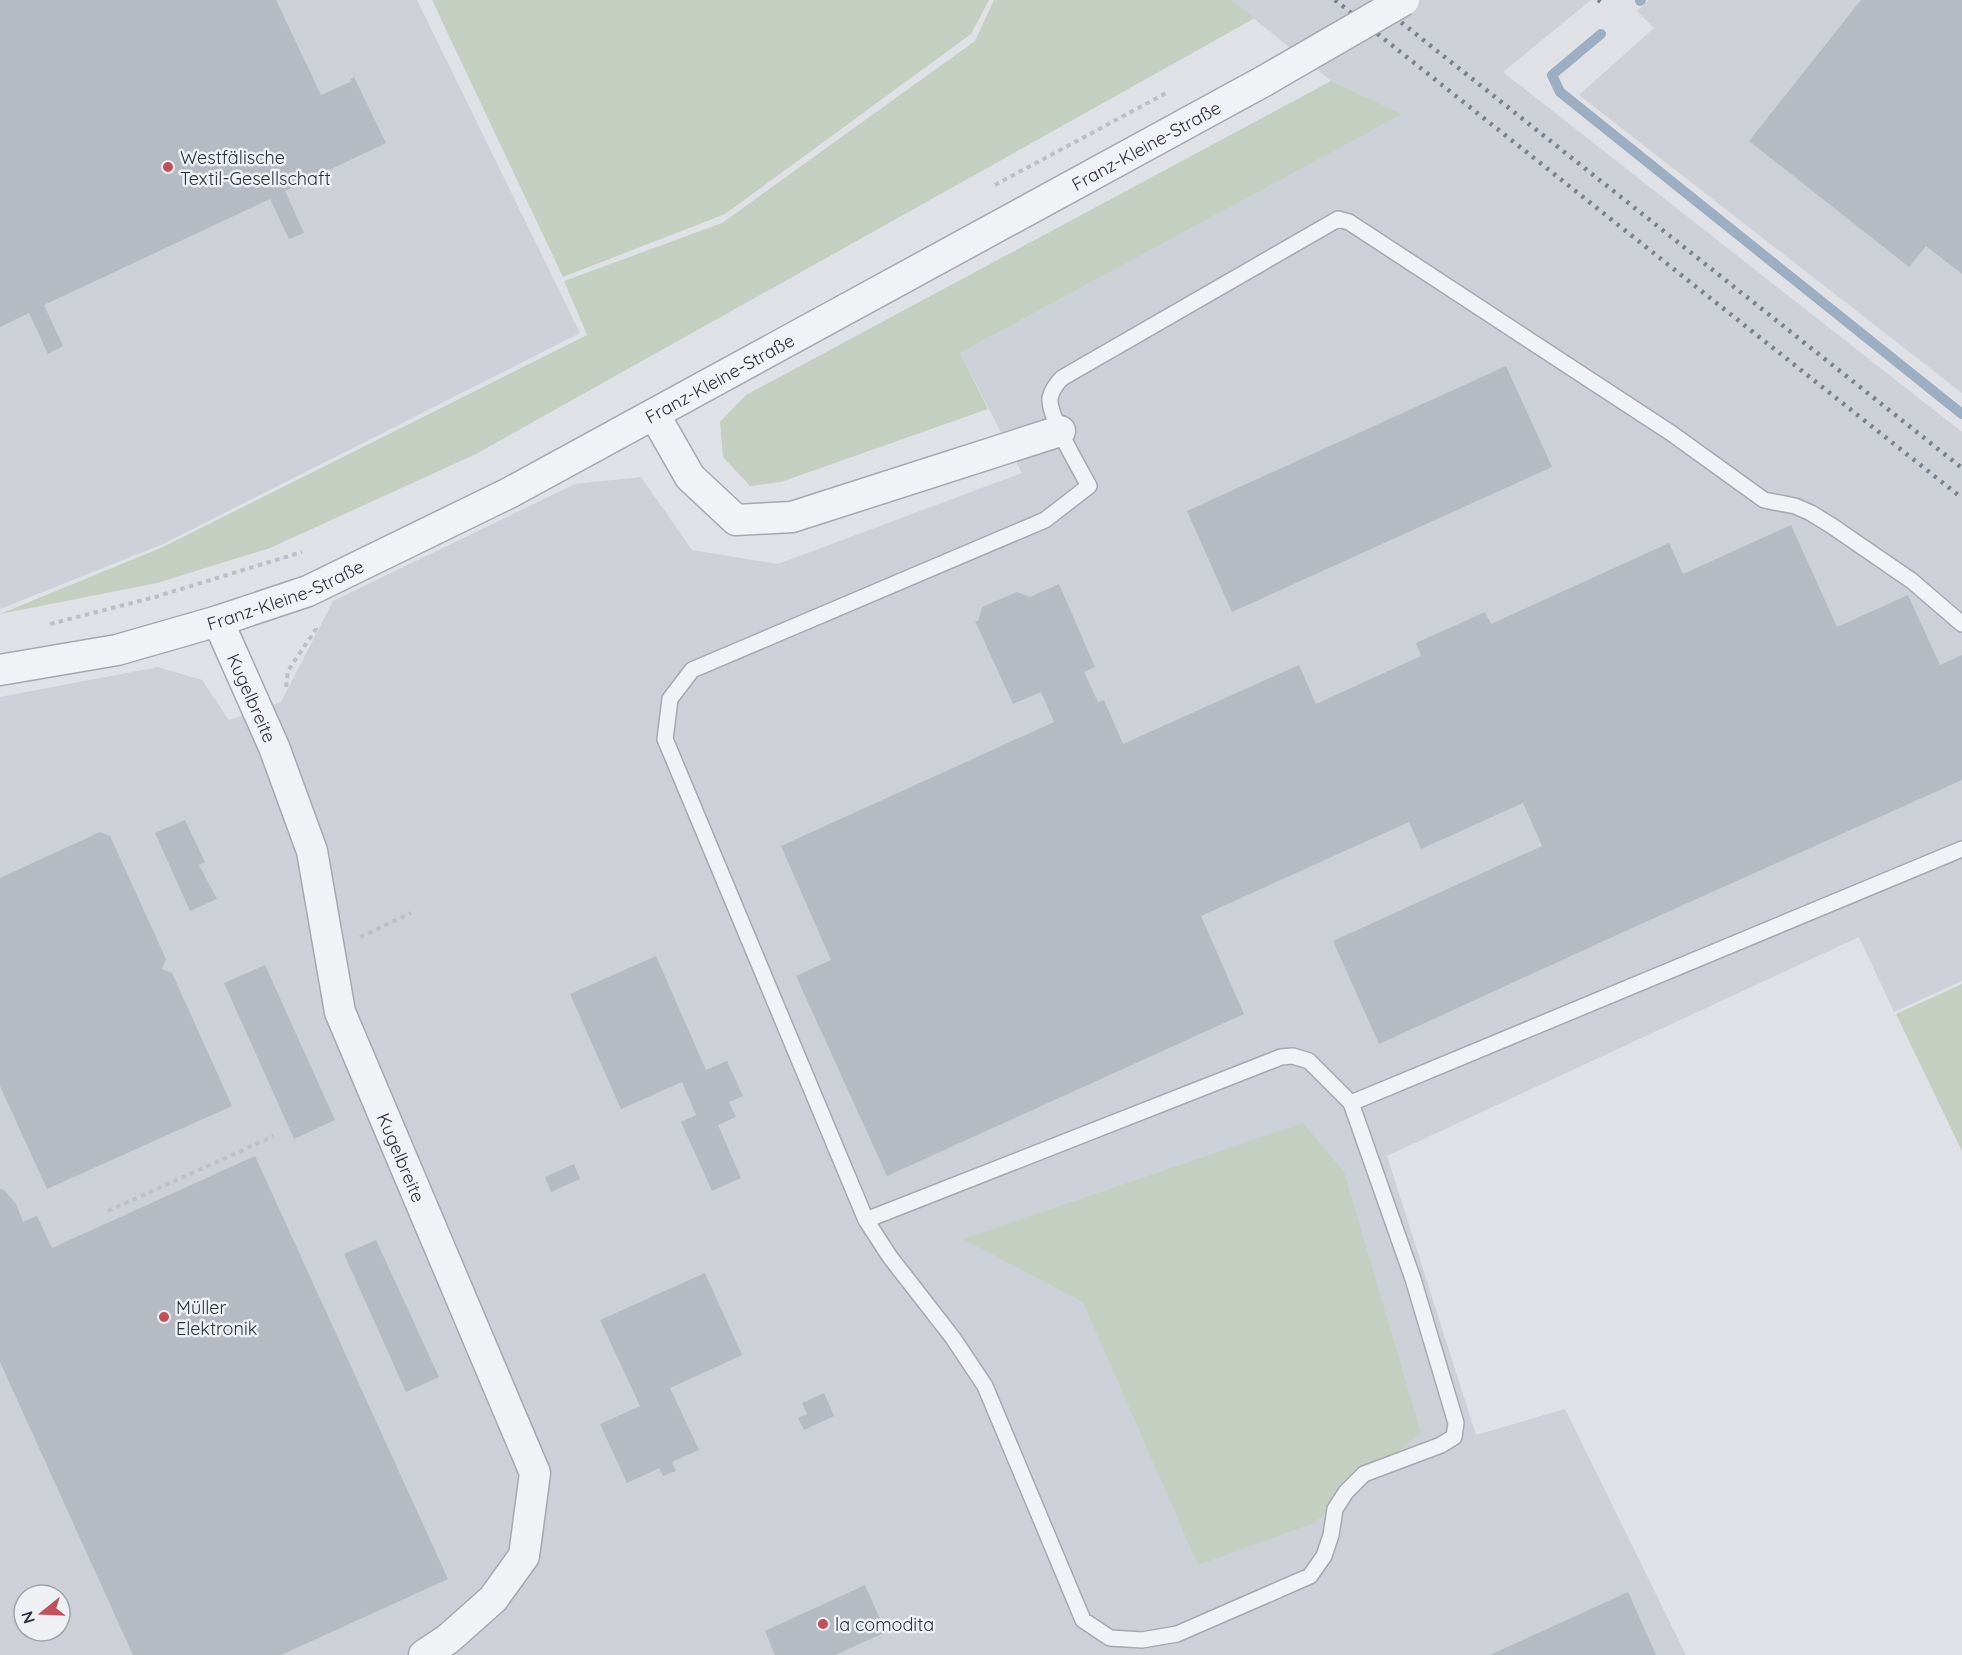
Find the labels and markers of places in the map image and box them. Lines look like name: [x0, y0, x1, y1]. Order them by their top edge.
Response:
place label: Westfälische Textil-Gesellschaft: [180, 146, 331, 190]
marker: Westfälische Textil-Gesellschaft: [161, 160, 175, 174]
place label: Müller Elektronik: [176, 1296, 257, 1340]
marker: Müller Elektronik: [157, 1310, 171, 1324]
place label: la comodita: [835, 1613, 934, 1636]
marker: la comodita: [816, 1617, 830, 1631]

